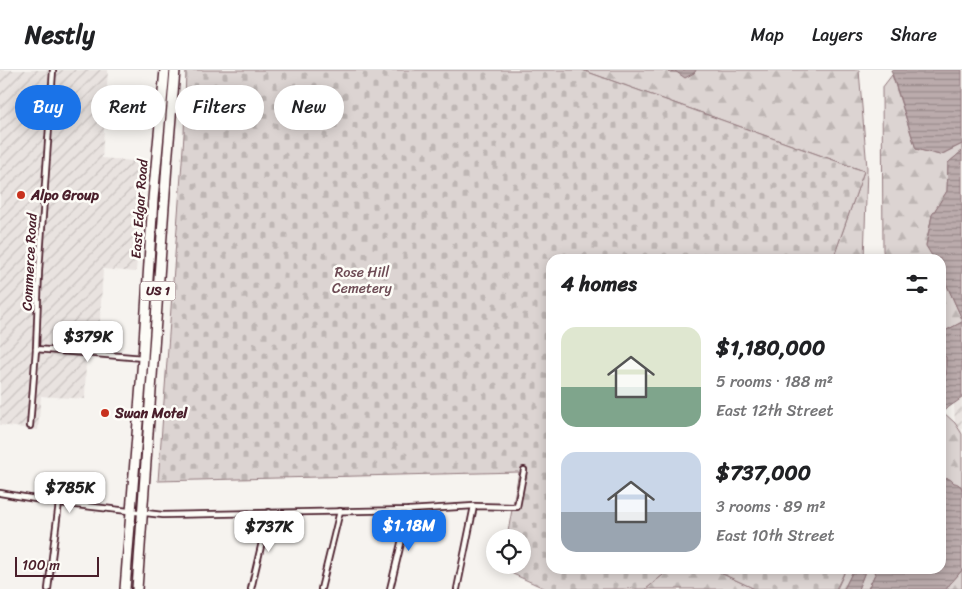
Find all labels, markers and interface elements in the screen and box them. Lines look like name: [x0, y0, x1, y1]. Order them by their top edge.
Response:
text: Nestly: [25, 14, 95, 56]
text: Map: [751, 19, 784, 51]
text: Layers: [812, 19, 863, 51]
text: Share: [891, 19, 937, 51]
chip: Buy: [15, 85, 81, 130]
chip: Rent: [91, 85, 165, 130]
chip: Filters: [175, 85, 264, 130]
chip: New: [274, 85, 344, 130]
street label: East Edgar Road: [124, 157, 156, 260]
place label: Alpo Group: [30, 183, 99, 208]
marker: Alpo Group: [15, 189, 27, 201]
street label: Commerce Road: [14, 211, 45, 311]
park label: Rose Hill Cemetery: [332, 260, 393, 301]
text: 4 homes: [561, 265, 637, 303]
icon: filters: [903, 270, 931, 298]
road number: US 1: [140, 282, 176, 300]
pin: $379K: [53, 320, 123, 363]
text: $379K: [64, 322, 112, 351]
text: $1,180,000: [716, 329, 825, 367]
icon: home: [601, 347, 661, 407]
text: 5 rooms · 188 m²: [716, 367, 833, 396]
text: East 12th Street: [716, 396, 834, 425]
place label: Swan Motel: [114, 401, 188, 426]
marker: Swan Motel: [99, 407, 111, 419]
text: $737,000: [716, 454, 811, 492]
pin: $785K: [35, 472, 105, 514]
icon: home: [601, 472, 661, 532]
text: $785K: [45, 473, 95, 502]
text: 3 rooms · 89 m²: [716, 492, 825, 521]
pin: $737K: [234, 510, 304, 553]
pin: $1.18M: [368, 510, 450, 552]
text: $1.18M: [383, 511, 435, 540]
text: $737K: [245, 512, 293, 541]
text: East 10th Street: [716, 521, 834, 550]
map controls: [486, 529, 531, 574]
button: locate: [486, 529, 531, 574]
text: 100 m: [22, 553, 60, 578]
scale bar: [15, 554, 99, 577]

